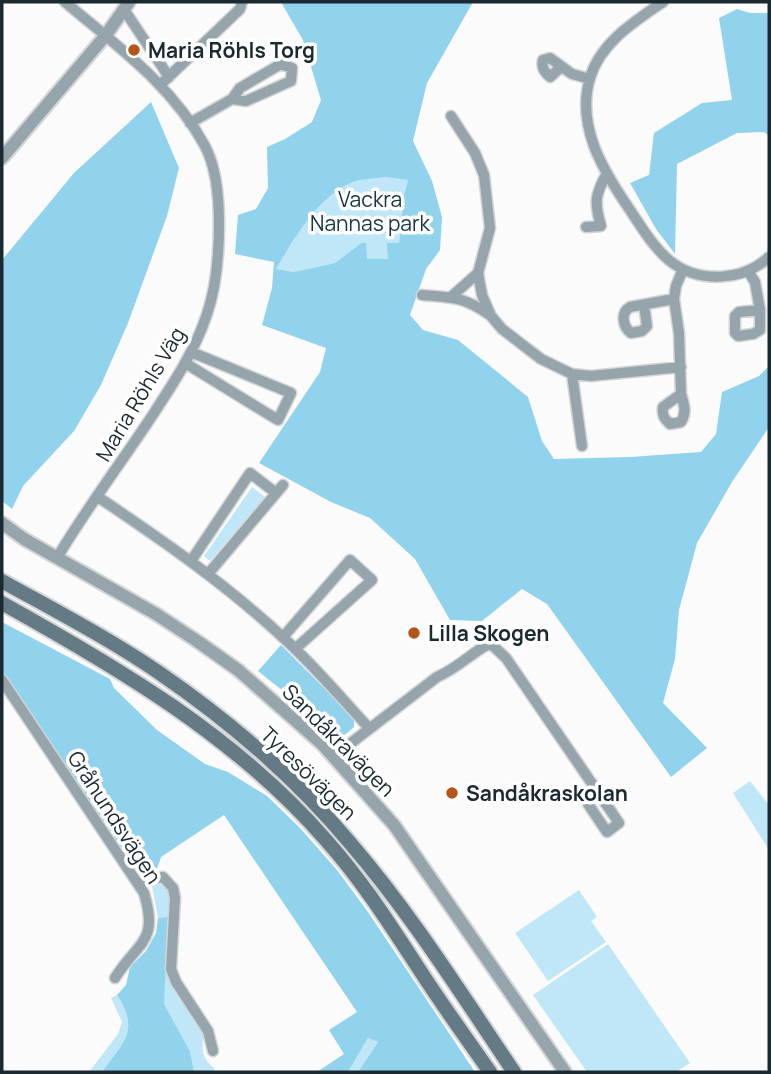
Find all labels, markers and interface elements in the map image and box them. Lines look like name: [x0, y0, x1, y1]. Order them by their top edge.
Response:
place label: Maria Röhls Torg: [148, 36, 315, 64]
marker: Maria Röhls Torg: [126, 42, 142, 58]
park label: Vackra Nannas park: [310, 185, 431, 237]
street label: Maria Röhls Väg: [89, 322, 191, 466]
place label: Lilla Skogen: [428, 619, 549, 647]
marker: Lilla Skogen: [406, 625, 422, 641]
street label: Sandåkravägen: [277, 678, 401, 802]
street label: Tyresövägen: [255, 720, 363, 826]
street label: Gråhundsvägen: [62, 745, 168, 889]
place label: Sandåkraskolan: [466, 779, 628, 807]
marker: Sandåkraskolan: [444, 785, 460, 801]

